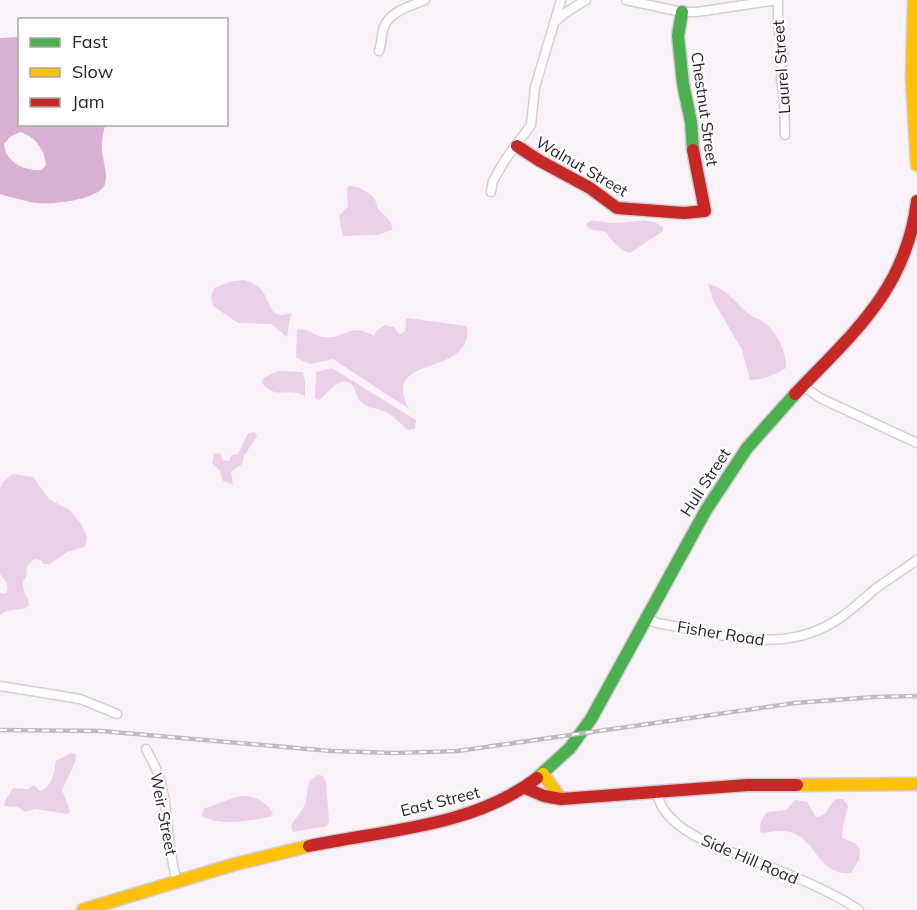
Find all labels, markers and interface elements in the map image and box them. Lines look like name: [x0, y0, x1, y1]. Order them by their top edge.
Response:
legend: [18, 18, 228, 126]
street label: Laurel Street: [768, 19, 794, 115]
text: Fast: [72, 30, 108, 53]
street label: Chestnut Street: [687, 51, 723, 168]
text: Slow: [72, 60, 114, 83]
text: Jam: [72, 90, 105, 113]
street label: Walnut Street: [532, 132, 632, 201]
street label: Hull Street: [676, 444, 735, 520]
street label: Fisher Road: [676, 616, 766, 650]
street label: Weir Street: [146, 771, 182, 857]
street label: East Street: [398, 781, 482, 820]
street label: Side Hill Road: [699, 830, 801, 888]

